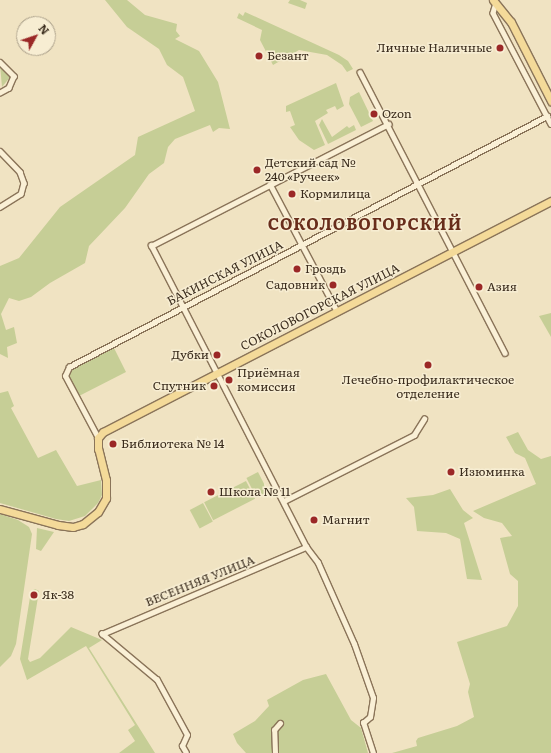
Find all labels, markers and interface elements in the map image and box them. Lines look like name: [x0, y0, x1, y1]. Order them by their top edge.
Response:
north arrow: [16, 16, 56, 56]
text: N: [35, 20, 54, 38]
place label: Личные Наличные: [376, 41, 492, 55]
marker: Личные Наличные: [495, 43, 505, 53]
place label: Безант: [267, 49, 309, 63]
marker: Безант: [254, 51, 264, 61]
place label: Ozon: [382, 107, 412, 121]
marker: Ozon: [369, 109, 379, 119]
place label: Детский сад № 240 «Ручеек»: [265, 156, 356, 184]
marker: Детский сад № 240 «Ручеек»: [252, 165, 262, 175]
place label: Кормилица: [300, 187, 371, 201]
marker: Кормилица: [287, 189, 297, 199]
district label: СОКОЛОВОГОРСКИЙ: [268, 213, 462, 233]
street label: БАКИНСКАЯ УЛИЦА: [165, 237, 285, 309]
street label: СОКОЛОВОГОРСКАЯ УЛИЦА: [238, 261, 402, 353]
place label: Гроздь: [305, 262, 346, 276]
marker: Гроздь: [292, 264, 302, 274]
place label: Садовник: [266, 278, 325, 292]
marker: Садовник: [328, 280, 338, 290]
place label: Азия: [487, 280, 517, 294]
marker: Азия: [474, 282, 484, 292]
place label: Дубки: [172, 348, 209, 362]
marker: Дубки: [212, 350, 222, 360]
marker: Лечебно-профилактическое отделение: [422, 359, 434, 371]
place label: Приёмная комиссия: [237, 366, 300, 394]
place label: Лечебно-профилактическое отделение: [342, 373, 514, 401]
marker: Приёмная комиссия: [224, 375, 234, 385]
place label: Спутник: [153, 379, 206, 393]
marker: Спутник: [209, 381, 219, 391]
place label: Библиотека № 14: [121, 437, 224, 451]
marker: Библиотека № 14: [108, 439, 118, 449]
place label: Изюминка: [459, 465, 525, 479]
marker: Изюминка: [446, 467, 456, 477]
place label: Школа № 11: [219, 485, 290, 499]
marker: Школа № 11: [206, 487, 216, 497]
place label: Магнит: [322, 513, 370, 527]
marker: Магнит: [309, 515, 319, 525]
street label: ВЕСЕННЯЯ УЛИЦА: [143, 552, 257, 610]
place label: Як-38: [42, 588, 74, 602]
marker: Як-38: [29, 590, 39, 600]

